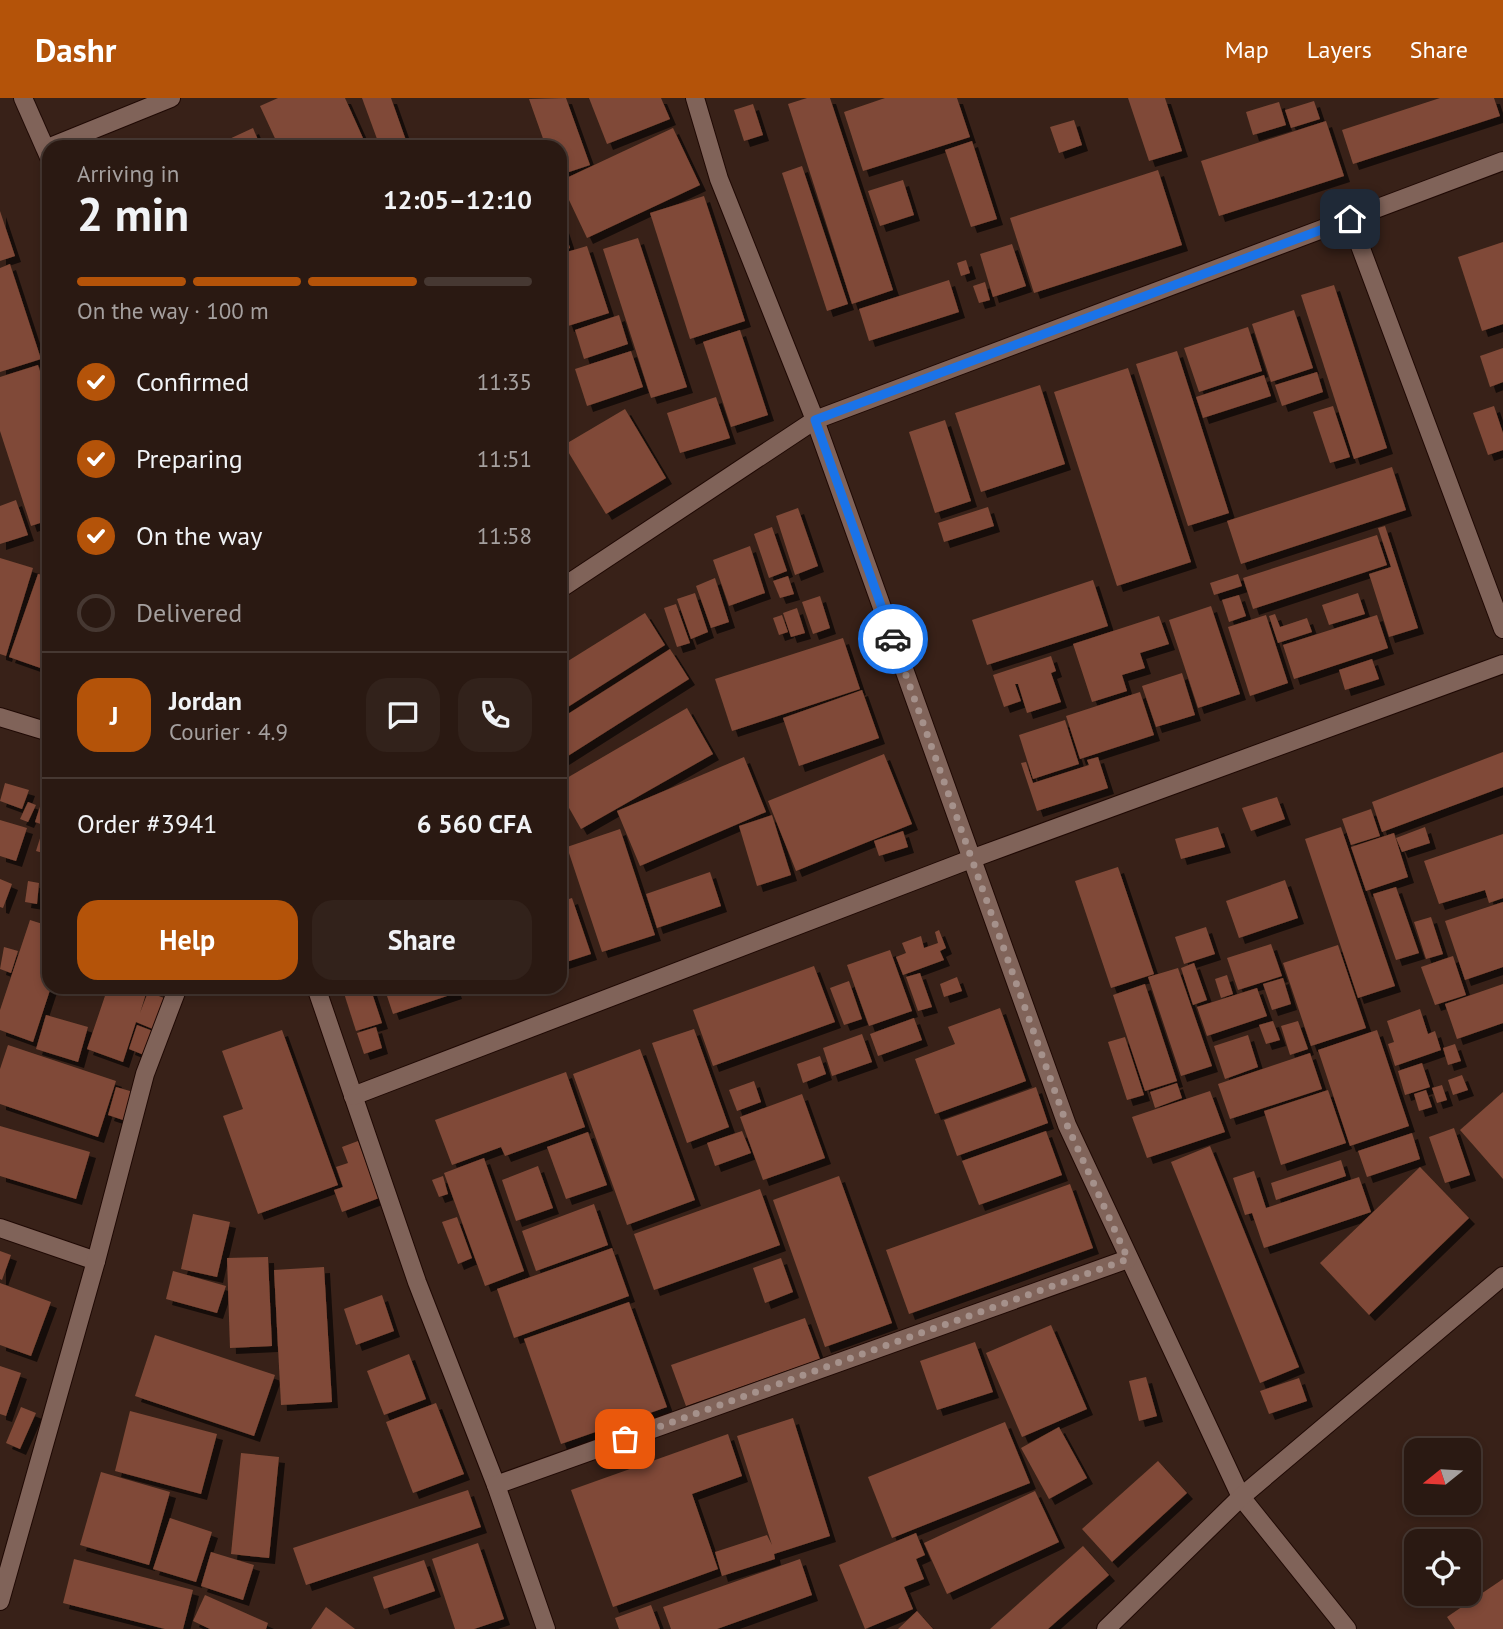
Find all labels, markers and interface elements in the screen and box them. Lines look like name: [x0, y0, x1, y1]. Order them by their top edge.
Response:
text: Dashr: [35, 28, 116, 71]
text: Map: [1225, 34, 1269, 65]
text: Layers: [1307, 34, 1372, 65]
text: Share: [1410, 34, 1468, 65]
text: Arriving in: [77, 159, 179, 188]
text: 12:05–12:10: [383, 183, 532, 216]
text: 2 min: [77, 184, 189, 244]
pin: [1320, 189, 1380, 249]
icon: home: [1331, 200, 1369, 238]
text: On the way · 100 m: [77, 296, 269, 325]
icon: check: [77, 363, 115, 401]
text: Confirmed: [136, 365, 249, 398]
text: 11:35: [477, 367, 532, 396]
icon: check: [77, 440, 115, 478]
text: Preparing: [136, 442, 243, 475]
text: 11:51: [477, 444, 532, 473]
icon: check: [77, 517, 115, 555]
text: On the way: [136, 519, 262, 552]
text: 11:58: [477, 521, 532, 550]
text: Delivered: [136, 596, 242, 629]
courier: [858, 604, 928, 674]
icon: car: [874, 620, 912, 658]
button: chat: [366, 678, 440, 752]
button: phone: [458, 678, 532, 752]
text: Jordan: [169, 684, 242, 717]
text: J: [110, 699, 118, 732]
text: Courier · 4.9: [169, 717, 288, 746]
text: Order #3941: [77, 807, 217, 840]
text: 6 560 CFA: [417, 807, 532, 840]
button: Help: [77, 900, 298, 980]
button: Share: [312, 900, 532, 980]
pin: [595, 1409, 655, 1469]
icon: bag: [606, 1420, 644, 1458]
north arrow: [1404, 1438, 1480, 1516]
map controls: [1404, 1438, 1481, 1606]
button: locate: [1404, 1529, 1481, 1606]

